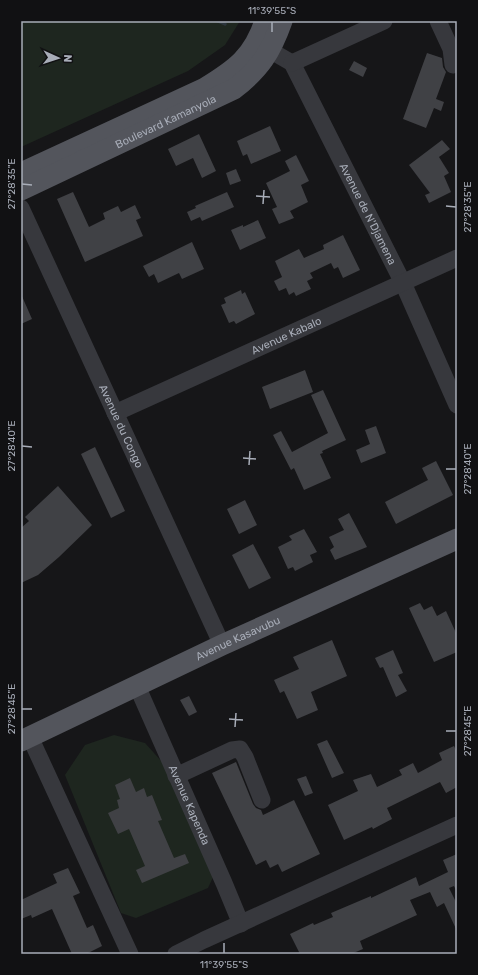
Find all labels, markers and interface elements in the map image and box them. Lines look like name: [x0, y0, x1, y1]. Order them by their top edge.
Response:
text: 11°39'55"S: [248, 5, 296, 17]
north arrow: [38, 38, 78, 78]
text: N: [61, 54, 74, 63]
street label: Boulevard Kamanyola: [113, 92, 218, 151]
text: 27°28'35"E: [6, 158, 18, 210]
street label: Avenue de N'Djamena: [337, 161, 399, 267]
text: 27°28'35"E: [462, 181, 474, 233]
street label: Avenue Kabalo: [249, 314, 323, 357]
street label: Avenue du Congo: [97, 382, 146, 470]
text: 27°28'40"E: [6, 420, 18, 472]
text: 27°28'40"E: [462, 443, 474, 495]
street label: Avenue Kasavubu: [194, 613, 282, 663]
text: 27°28'45"E: [6, 684, 18, 734]
text: 27°28'45"E: [462, 706, 474, 756]
street label: Avenue Kapenda: [166, 763, 213, 847]
text: 11°39'55"S: [200, 959, 248, 971]

